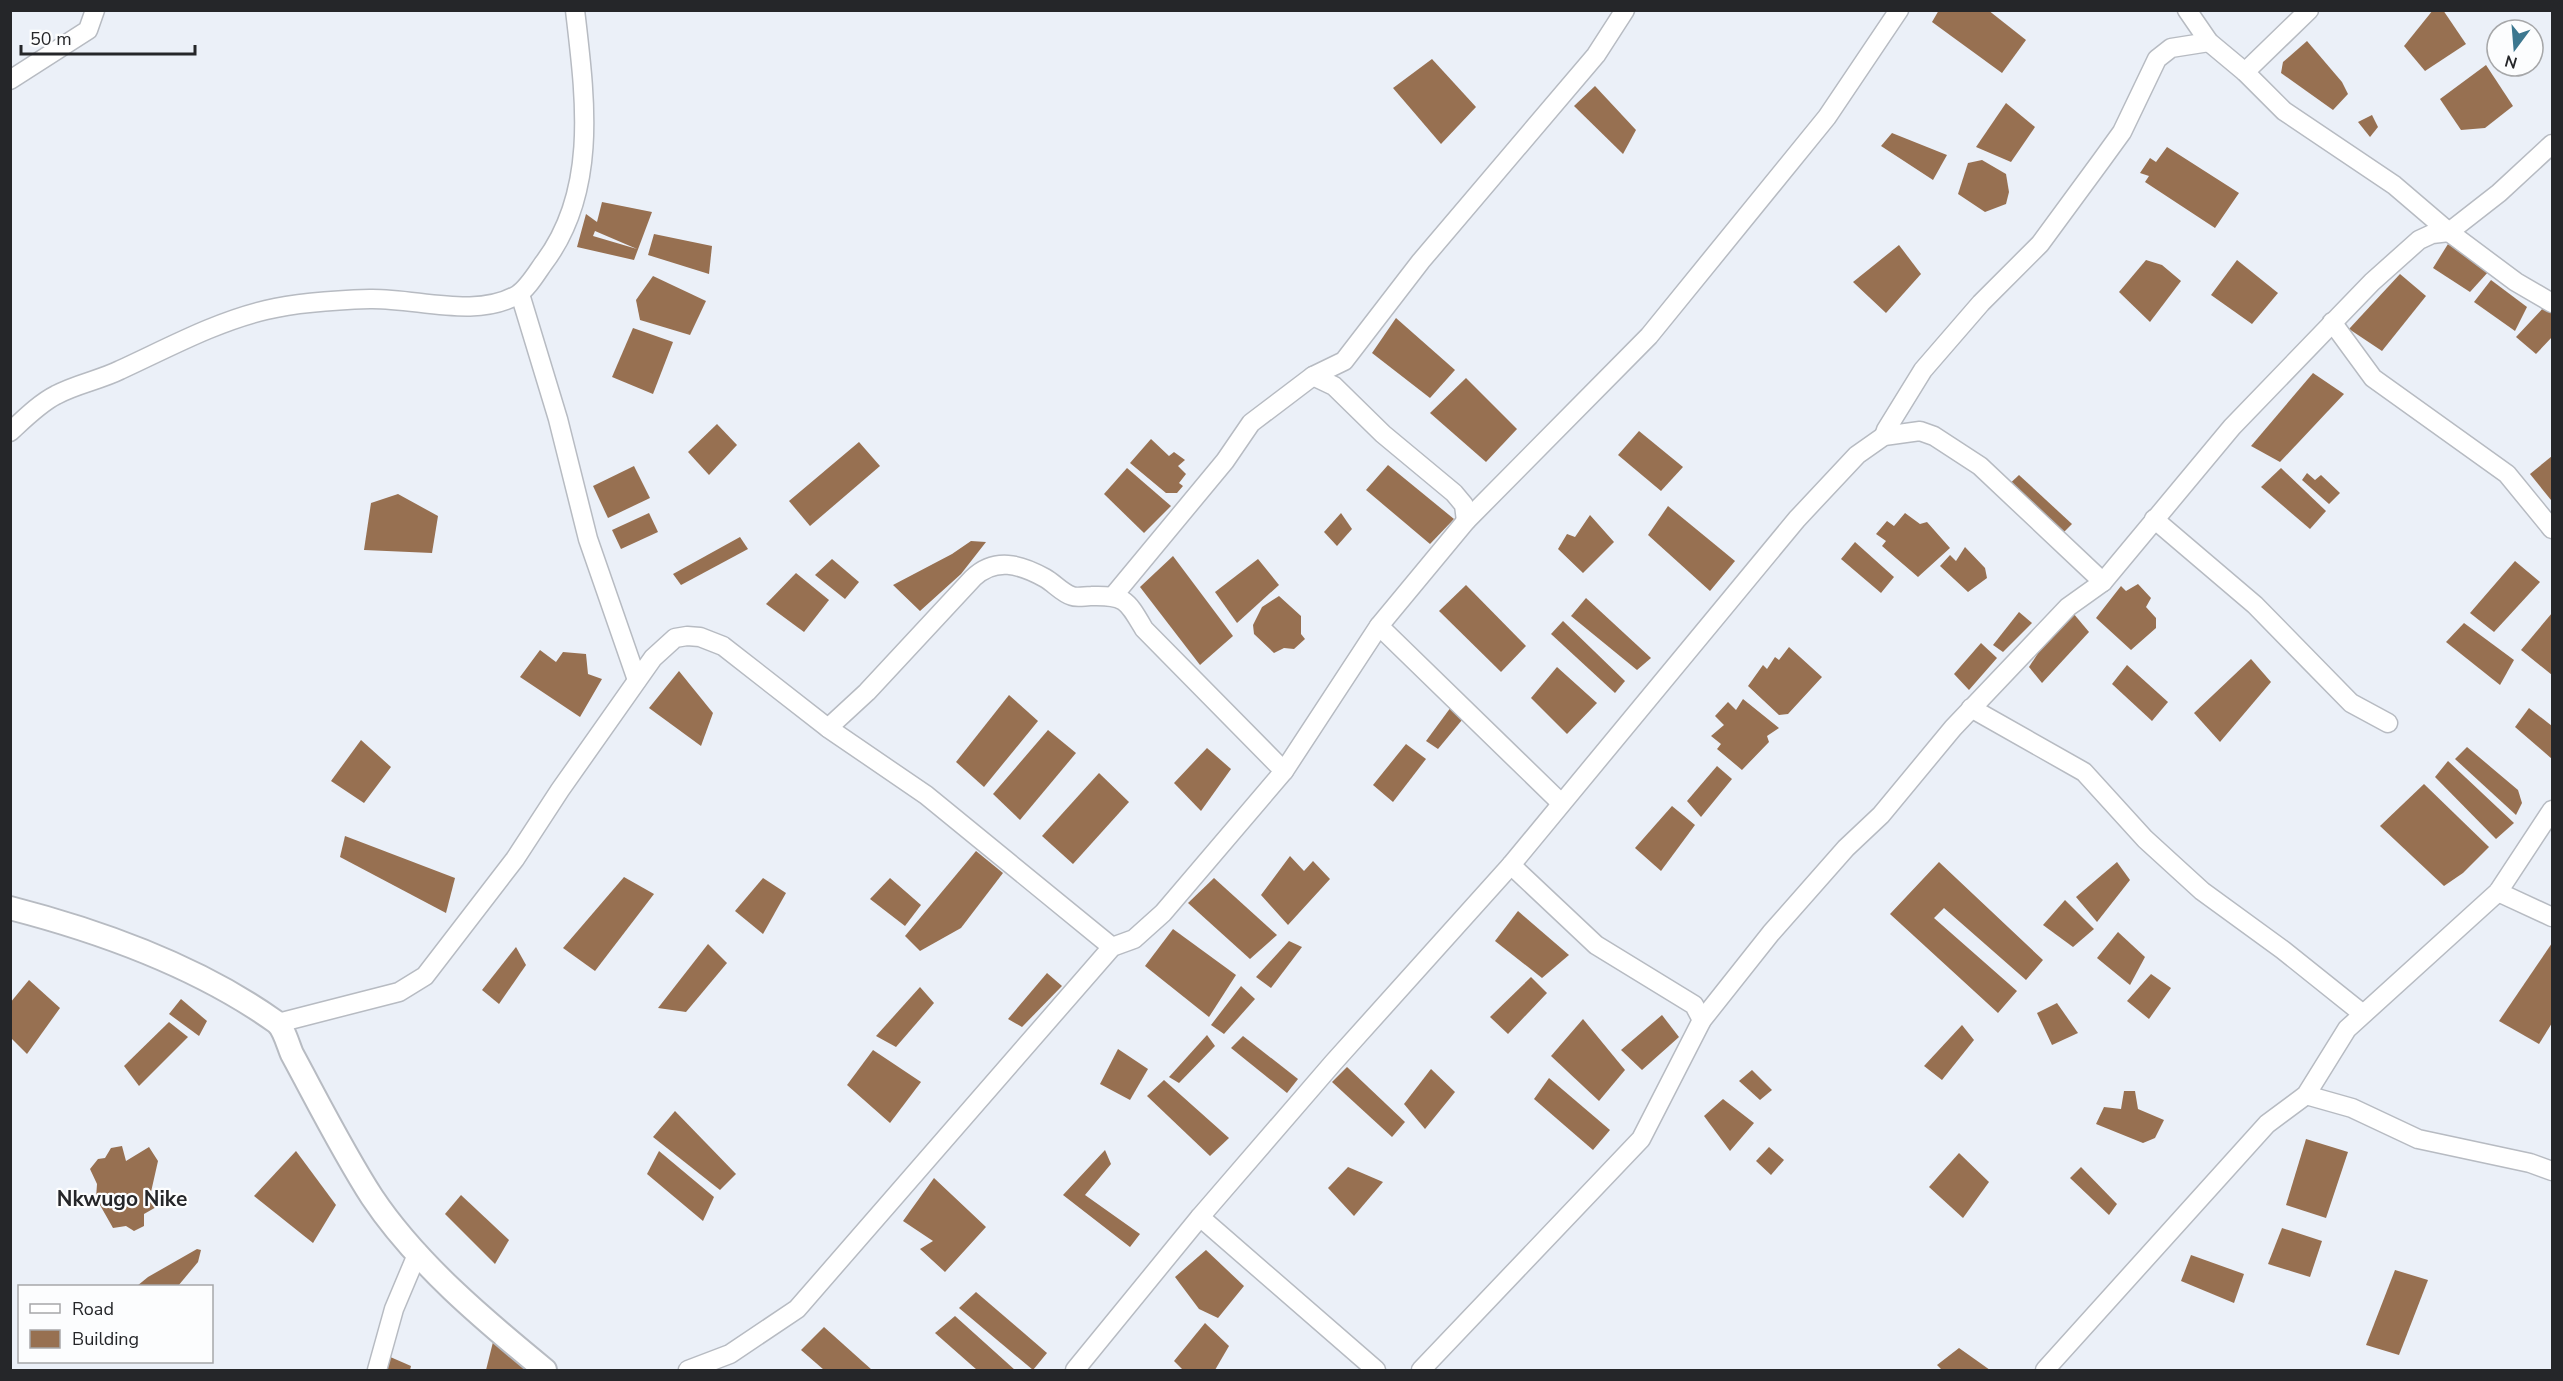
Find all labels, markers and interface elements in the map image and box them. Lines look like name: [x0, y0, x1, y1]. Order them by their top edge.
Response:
scale bar: [21, 18, 195, 56]
north arrow: [2485, 18, 2545, 78]
text: 50 m: [30, 27, 72, 51]
text: N: [2502, 49, 2520, 74]
district label: Nkwugo Nike: [57, 1185, 187, 1213]
legend: [18, 1285, 213, 1363]
text: Road: [72, 1297, 114, 1321]
text: Building: [72, 1327, 139, 1351]

